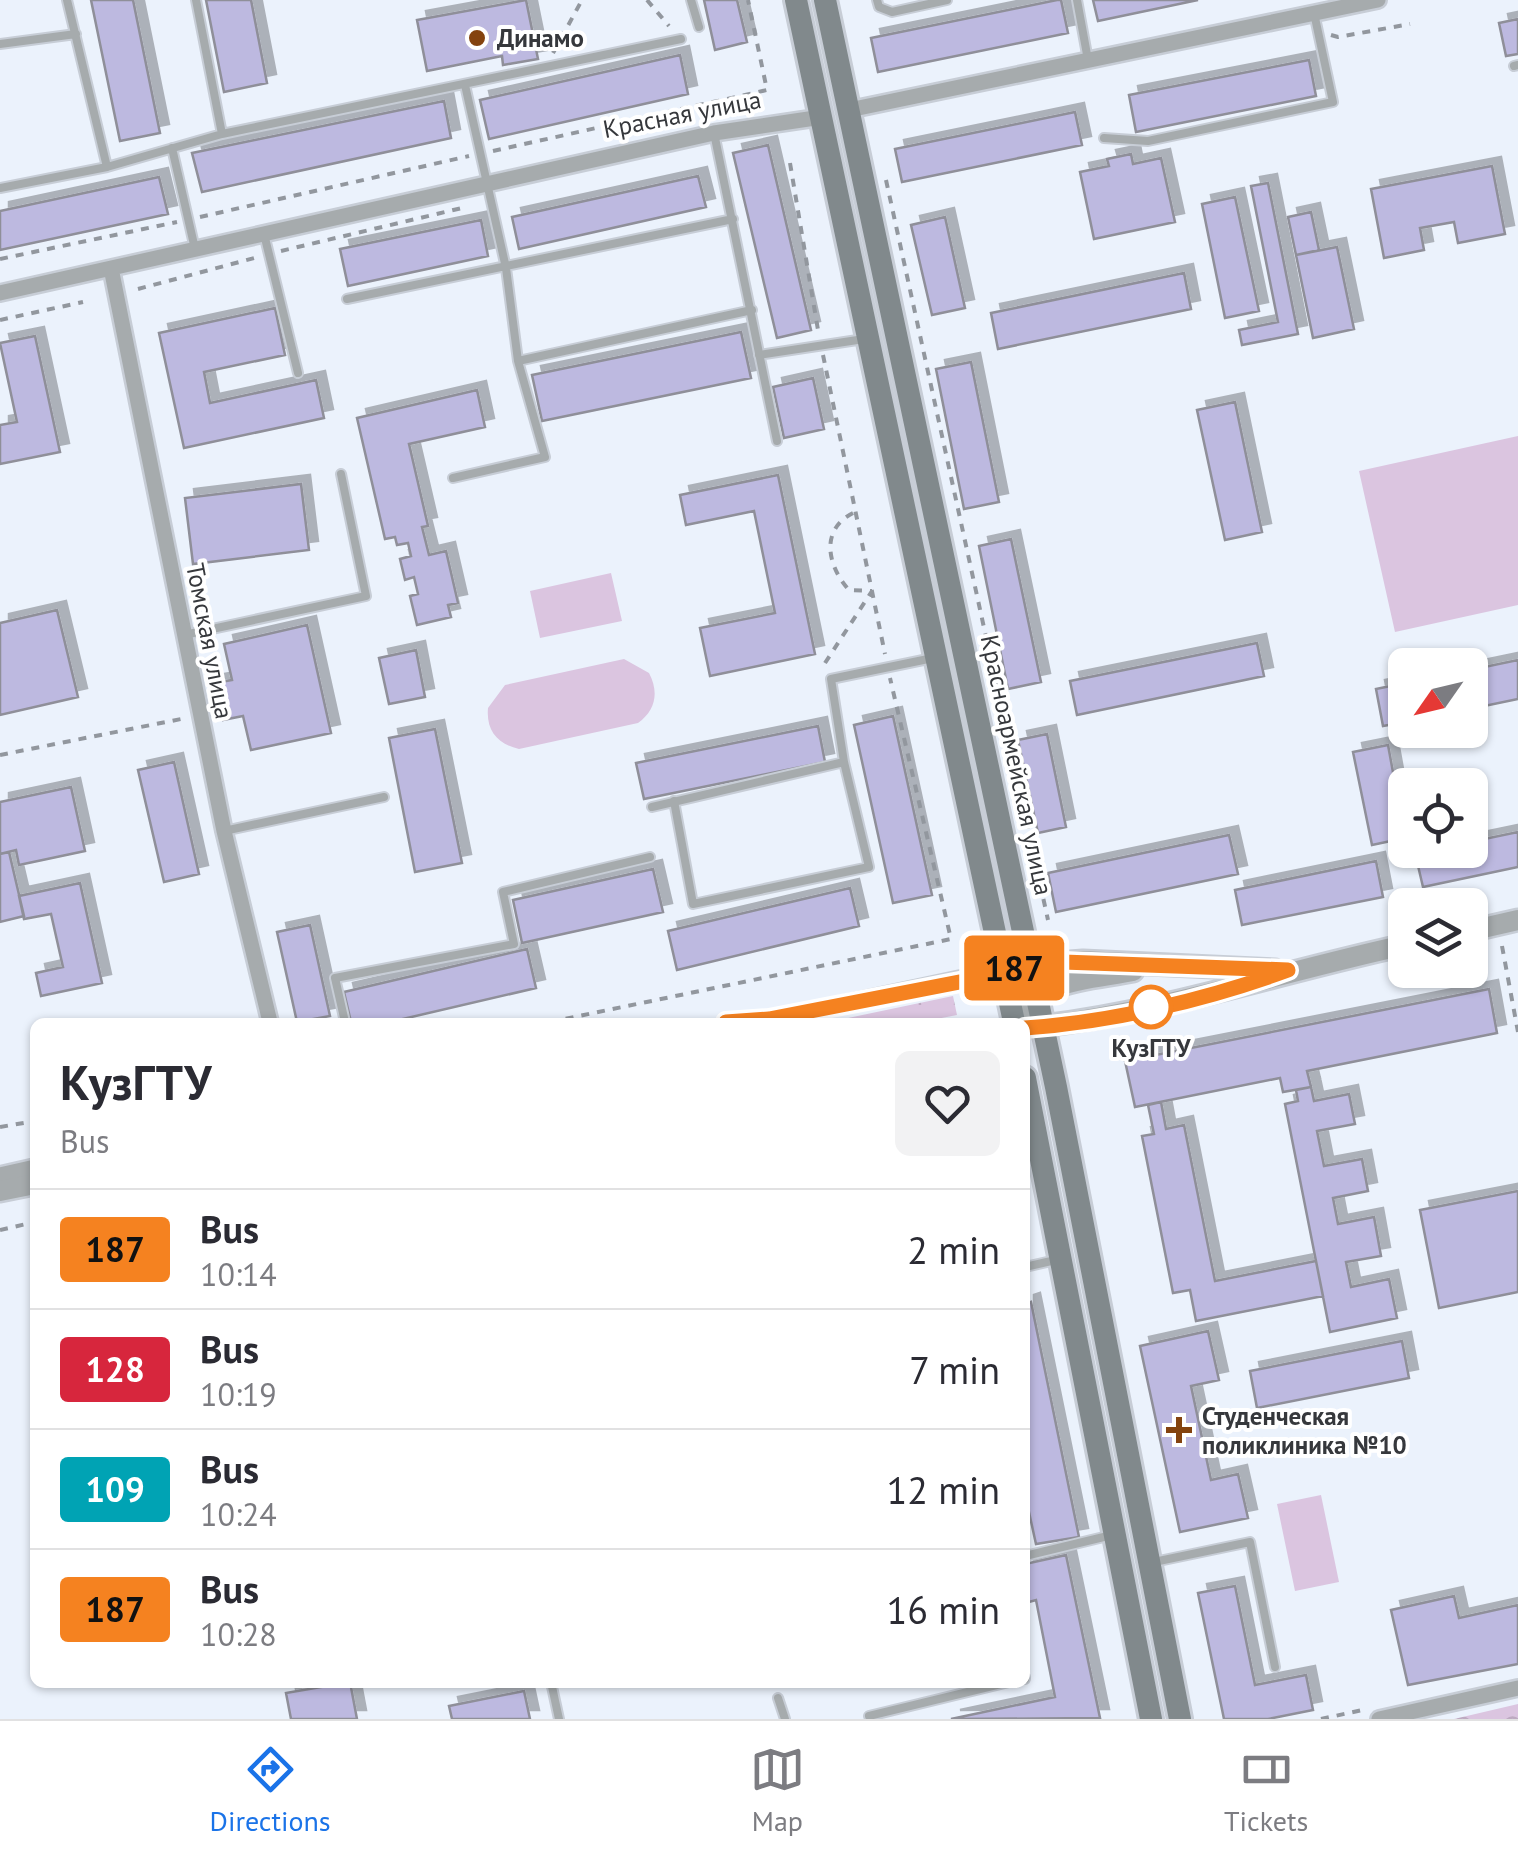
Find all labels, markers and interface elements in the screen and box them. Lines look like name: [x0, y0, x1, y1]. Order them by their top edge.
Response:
place label: Динамо: [497, 22, 584, 54]
marker: Динамо: [466, 27, 488, 49]
street label: Красная улица: [600, 83, 764, 145]
street label: Томская улица: [179, 560, 241, 722]
street label: Красноармейская улица: [974, 632, 1060, 898]
north arrow: [1388, 648, 1488, 748]
map controls: [1388, 648, 1488, 988]
button: locate: [1388, 768, 1488, 868]
button: layers: [1388, 888, 1488, 988]
line badge: 187: [956, 936, 1072, 1000]
text: 187: [984, 945, 1044, 991]
marker: КузГТУ: [1130, 986, 1172, 1028]
place label: КузГТУ: [1112, 1032, 1191, 1064]
text: КузГТУ: [60, 1051, 212, 1113]
button: heart: [895, 1051, 1000, 1156]
text: Bus: [60, 1120, 109, 1162]
text: Bus: [200, 1204, 259, 1253]
text: 2 min: [907, 1225, 1000, 1274]
text: 187: [85, 1226, 145, 1272]
text: 10:14: [200, 1253, 277, 1295]
text: Bus: [200, 1324, 259, 1373]
text: 7 min: [909, 1345, 1000, 1394]
text: 128: [85, 1346, 145, 1392]
text: 10:19: [200, 1373, 277, 1415]
place label: Студенческая поликлиника №10: [1202, 1400, 1407, 1461]
marker: Студенческая поликлиника №10: [1166, 1417, 1192, 1443]
text: Bus: [200, 1444, 259, 1493]
text: 12 min: [887, 1465, 1000, 1514]
text: 109: [85, 1466, 145, 1512]
text: 10:24: [200, 1493, 277, 1535]
text: Bus: [200, 1564, 259, 1613]
text: 16 min: [887, 1585, 1000, 1634]
text: 187: [85, 1586, 145, 1632]
text: 10:28: [200, 1613, 277, 1655]
tab: Directions: [210, 1742, 331, 1839]
tab: Map: [750, 1742, 805, 1839]
tab: Tickets: [1224, 1742, 1308, 1839]

